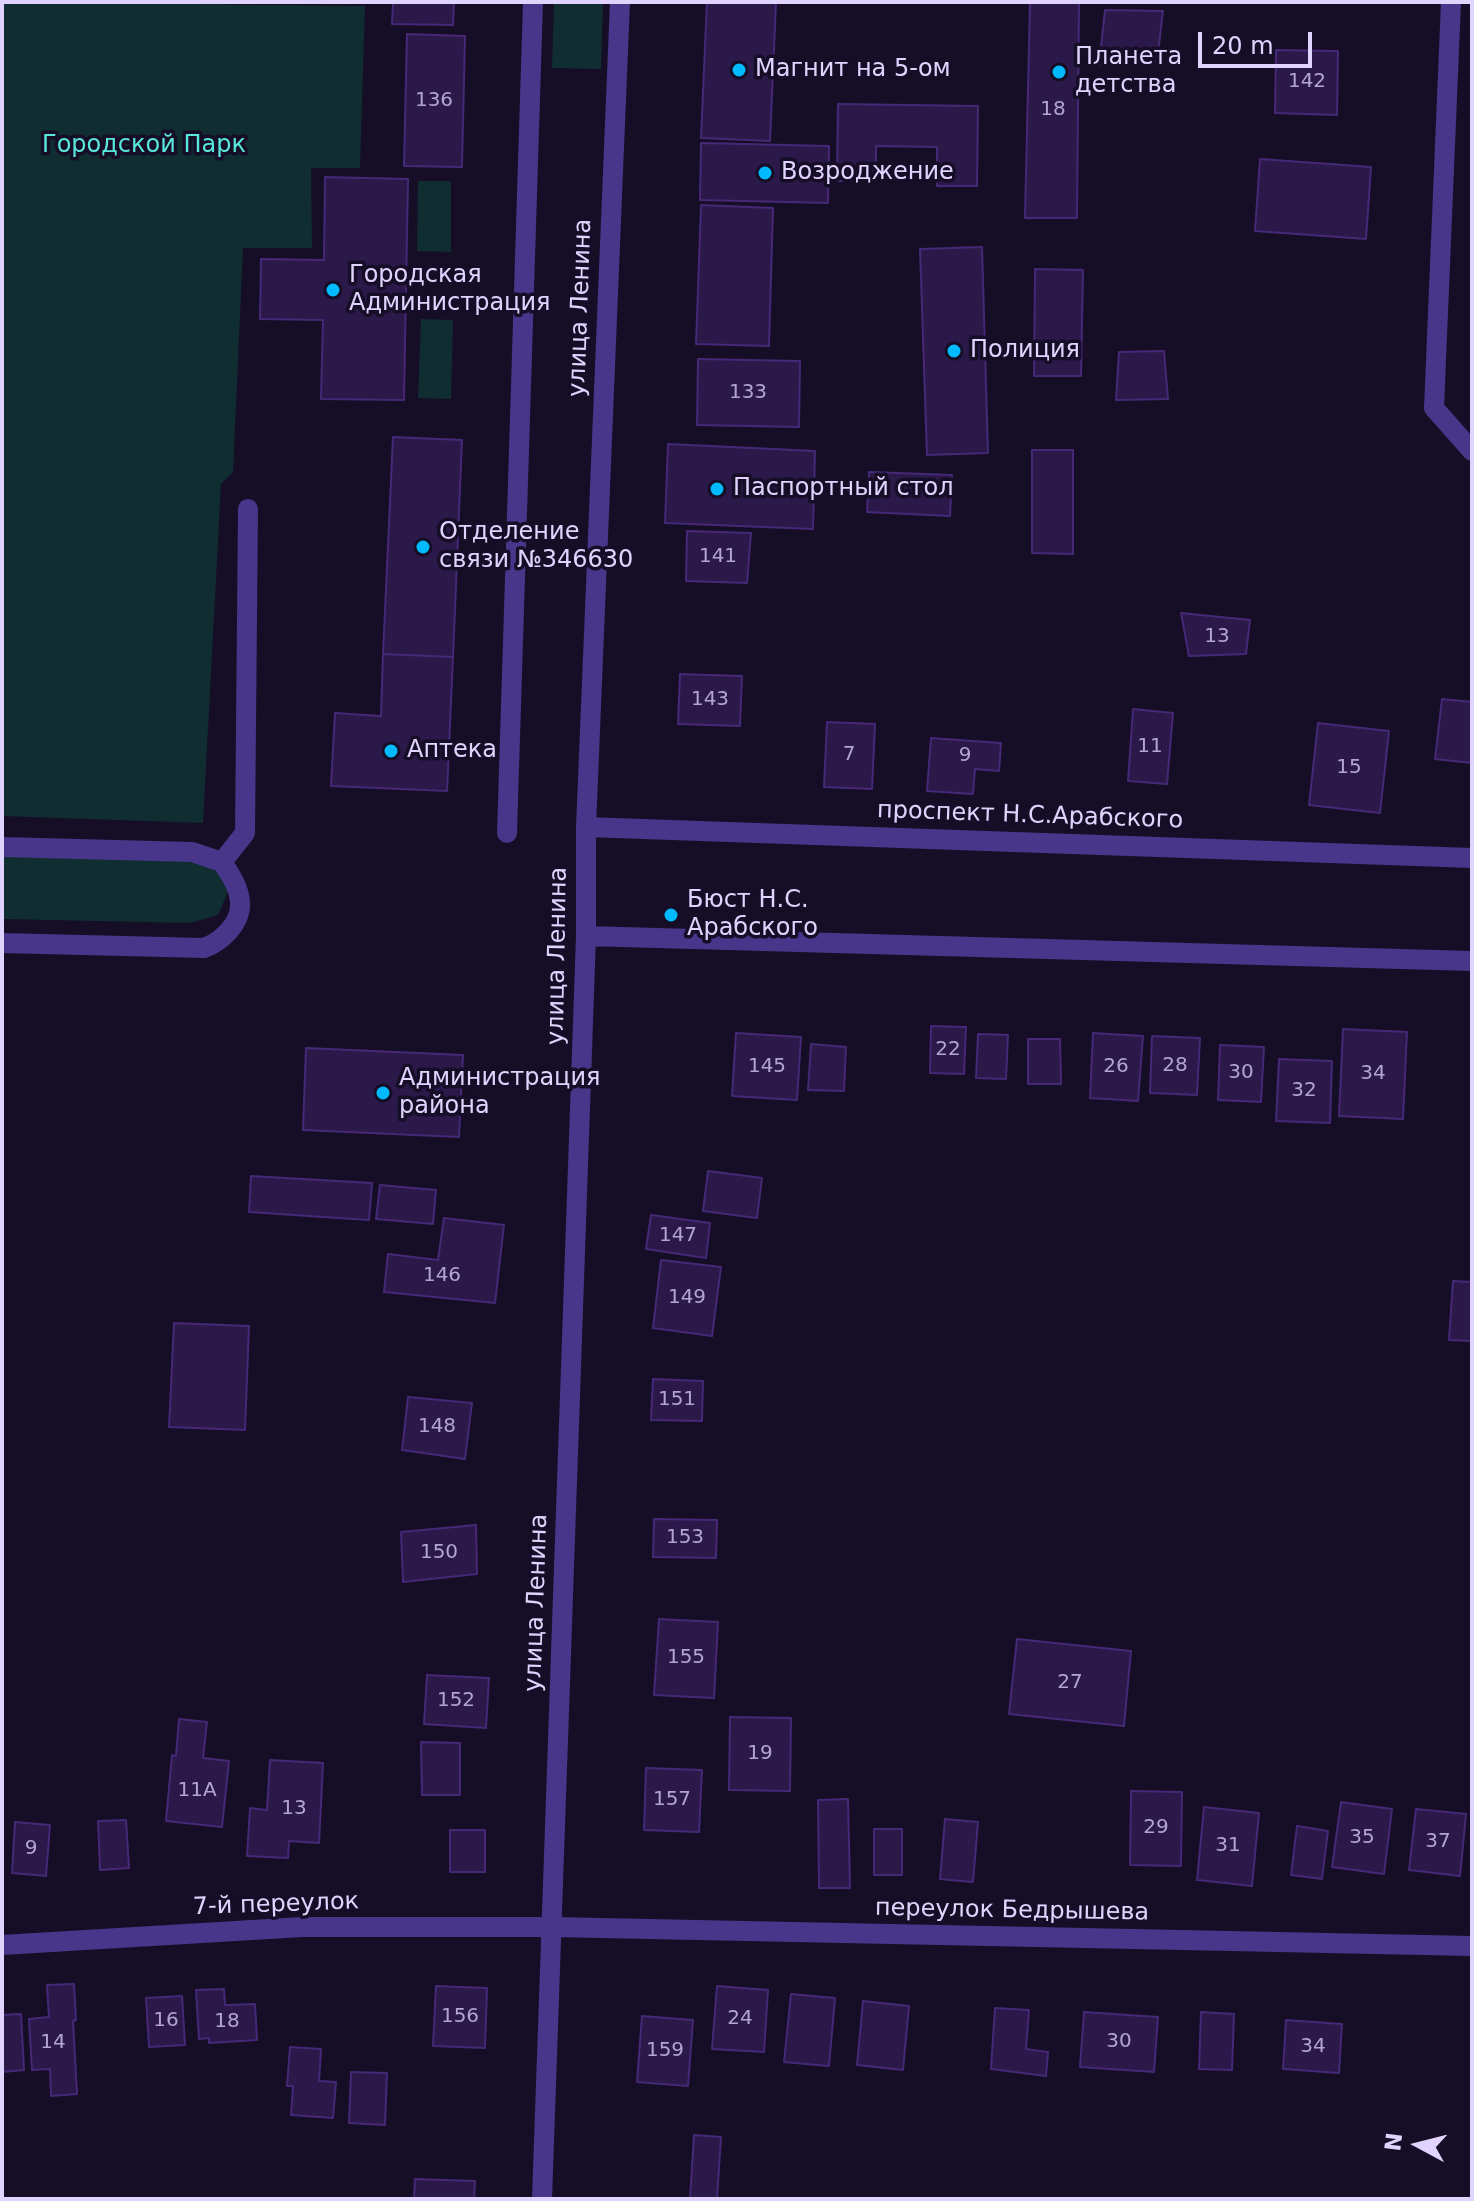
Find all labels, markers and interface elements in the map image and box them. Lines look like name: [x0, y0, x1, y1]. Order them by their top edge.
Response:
scale bar: [1202, 16, 1316, 66]
text: 20 m: [1212, 32, 1274, 60]
place label: Планета детства: [1075, 44, 1182, 100]
place label: Магнит на 5-ом: [755, 56, 951, 84]
marker: Магнит на 5-ом: [730, 61, 748, 79]
marker: Планета детства: [1050, 63, 1068, 81]
house number: 142: [1288, 70, 1326, 94]
house number: 136: [415, 89, 453, 113]
house number: 18: [1040, 98, 1066, 122]
park label: Городской Парк: [42, 132, 246, 160]
place label: Возроджение: [781, 159, 954, 187]
marker: Возроджение: [756, 164, 774, 182]
street label: улица Ленина: [563, 218, 599, 398]
place label: Городская Администрация: [349, 262, 550, 318]
marker: Городская Администрация: [324, 281, 342, 299]
place label: Полиция: [970, 337, 1080, 365]
marker: Полиция: [945, 342, 963, 360]
house number: 133: [729, 381, 767, 405]
place label: Паспортный стол: [733, 475, 954, 503]
marker: Паспортный стол: [708, 480, 726, 498]
place label: Отделение связи №346630: [439, 519, 633, 575]
marker: Отделение связи №346630: [414, 538, 432, 556]
house number: 141: [699, 545, 737, 569]
house number: 13: [1204, 625, 1230, 649]
house number: 143: [691, 688, 729, 712]
house number: 11: [1137, 735, 1163, 759]
place label: Аптека: [407, 737, 497, 765]
marker: Аптека: [382, 742, 400, 760]
house number: 7: [843, 743, 855, 767]
house number: 9: [959, 744, 971, 768]
house number: 15: [1336, 756, 1362, 780]
street label: проспект Н.С.Арабского: [876, 796, 1184, 836]
street label: улица Ленина: [542, 867, 574, 1045]
place label: Бюст Н.С. Арабского: [687, 887, 818, 943]
marker: Бюст Н.С. Арабского: [662, 906, 680, 924]
house number: 22: [935, 1038, 961, 1062]
house number: 28: [1162, 1054, 1188, 1078]
house number: 145: [748, 1055, 786, 1079]
house number: 26: [1103, 1055, 1129, 1079]
house number: 30: [1228, 1061, 1254, 1085]
house number: 34: [1360, 1062, 1386, 1086]
place label: Администрация района: [399, 1065, 600, 1121]
house number: 32: [1291, 1079, 1317, 1103]
marker: Администрация района: [374, 1084, 392, 1102]
house number: 147: [659, 1224, 697, 1248]
house number: 146: [423, 1264, 461, 1288]
house number: 149: [668, 1286, 706, 1310]
house number: 151: [658, 1388, 696, 1412]
house number: 148: [418, 1415, 456, 1439]
street label: улица Ленина: [519, 1513, 555, 1693]
house number: 153: [666, 1526, 704, 1550]
house number: 150: [420, 1541, 458, 1565]
house number: 155: [667, 1646, 705, 1670]
house number: 27: [1057, 1671, 1083, 1695]
house number: 152: [437, 1689, 475, 1713]
house number: 19: [747, 1742, 773, 1766]
house number: 11А: [177, 1779, 217, 1803]
house number: 157: [653, 1788, 691, 1812]
house number: 13: [281, 1797, 307, 1821]
house number: 29: [1143, 1816, 1169, 1840]
house number: 35: [1349, 1826, 1375, 1850]
house number: 37: [1425, 1830, 1451, 1854]
house number: 31: [1215, 1834, 1241, 1858]
house number: 9: [25, 1837, 37, 1861]
street label: 7-й переулок: [192, 1888, 360, 1922]
street label: переулок Бедрышева: [875, 1894, 1149, 1928]
house number: 156: [441, 2005, 479, 2029]
house number: 24: [727, 2007, 753, 2031]
house number: 16: [153, 2009, 179, 2033]
house number: 18: [214, 2010, 240, 2034]
house number: 30: [1106, 2030, 1132, 2054]
house number: 14: [40, 2031, 66, 2055]
house number: 34: [1300, 2035, 1326, 2059]
house number: 159: [646, 2039, 684, 2063]
north arrow: [1378, 2105, 1458, 2185]
text: N: [1380, 2131, 1407, 2153]

